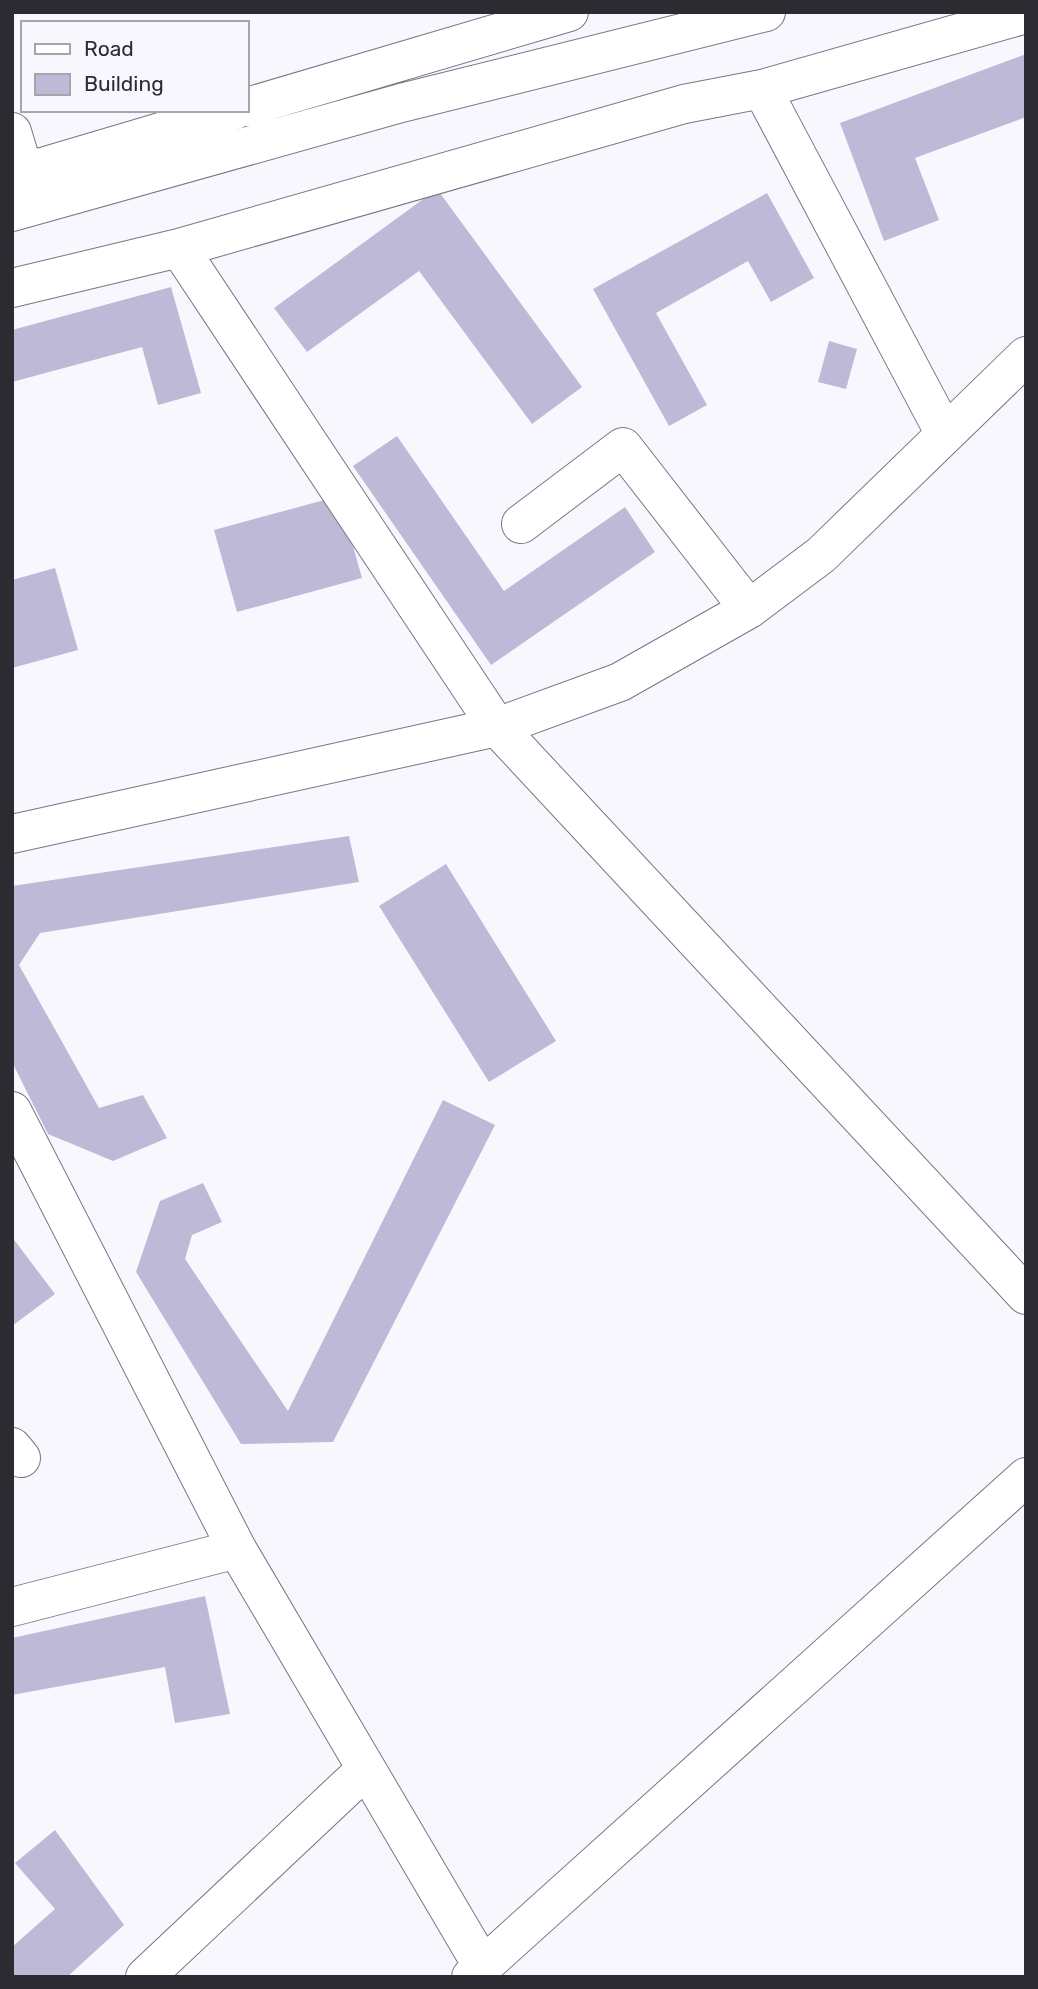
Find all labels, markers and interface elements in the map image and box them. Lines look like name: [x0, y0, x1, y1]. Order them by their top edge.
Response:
legend: [21, 21, 248, 112]
text: Road: [84, 36, 134, 61]
text: Building: [84, 71, 164, 96]

